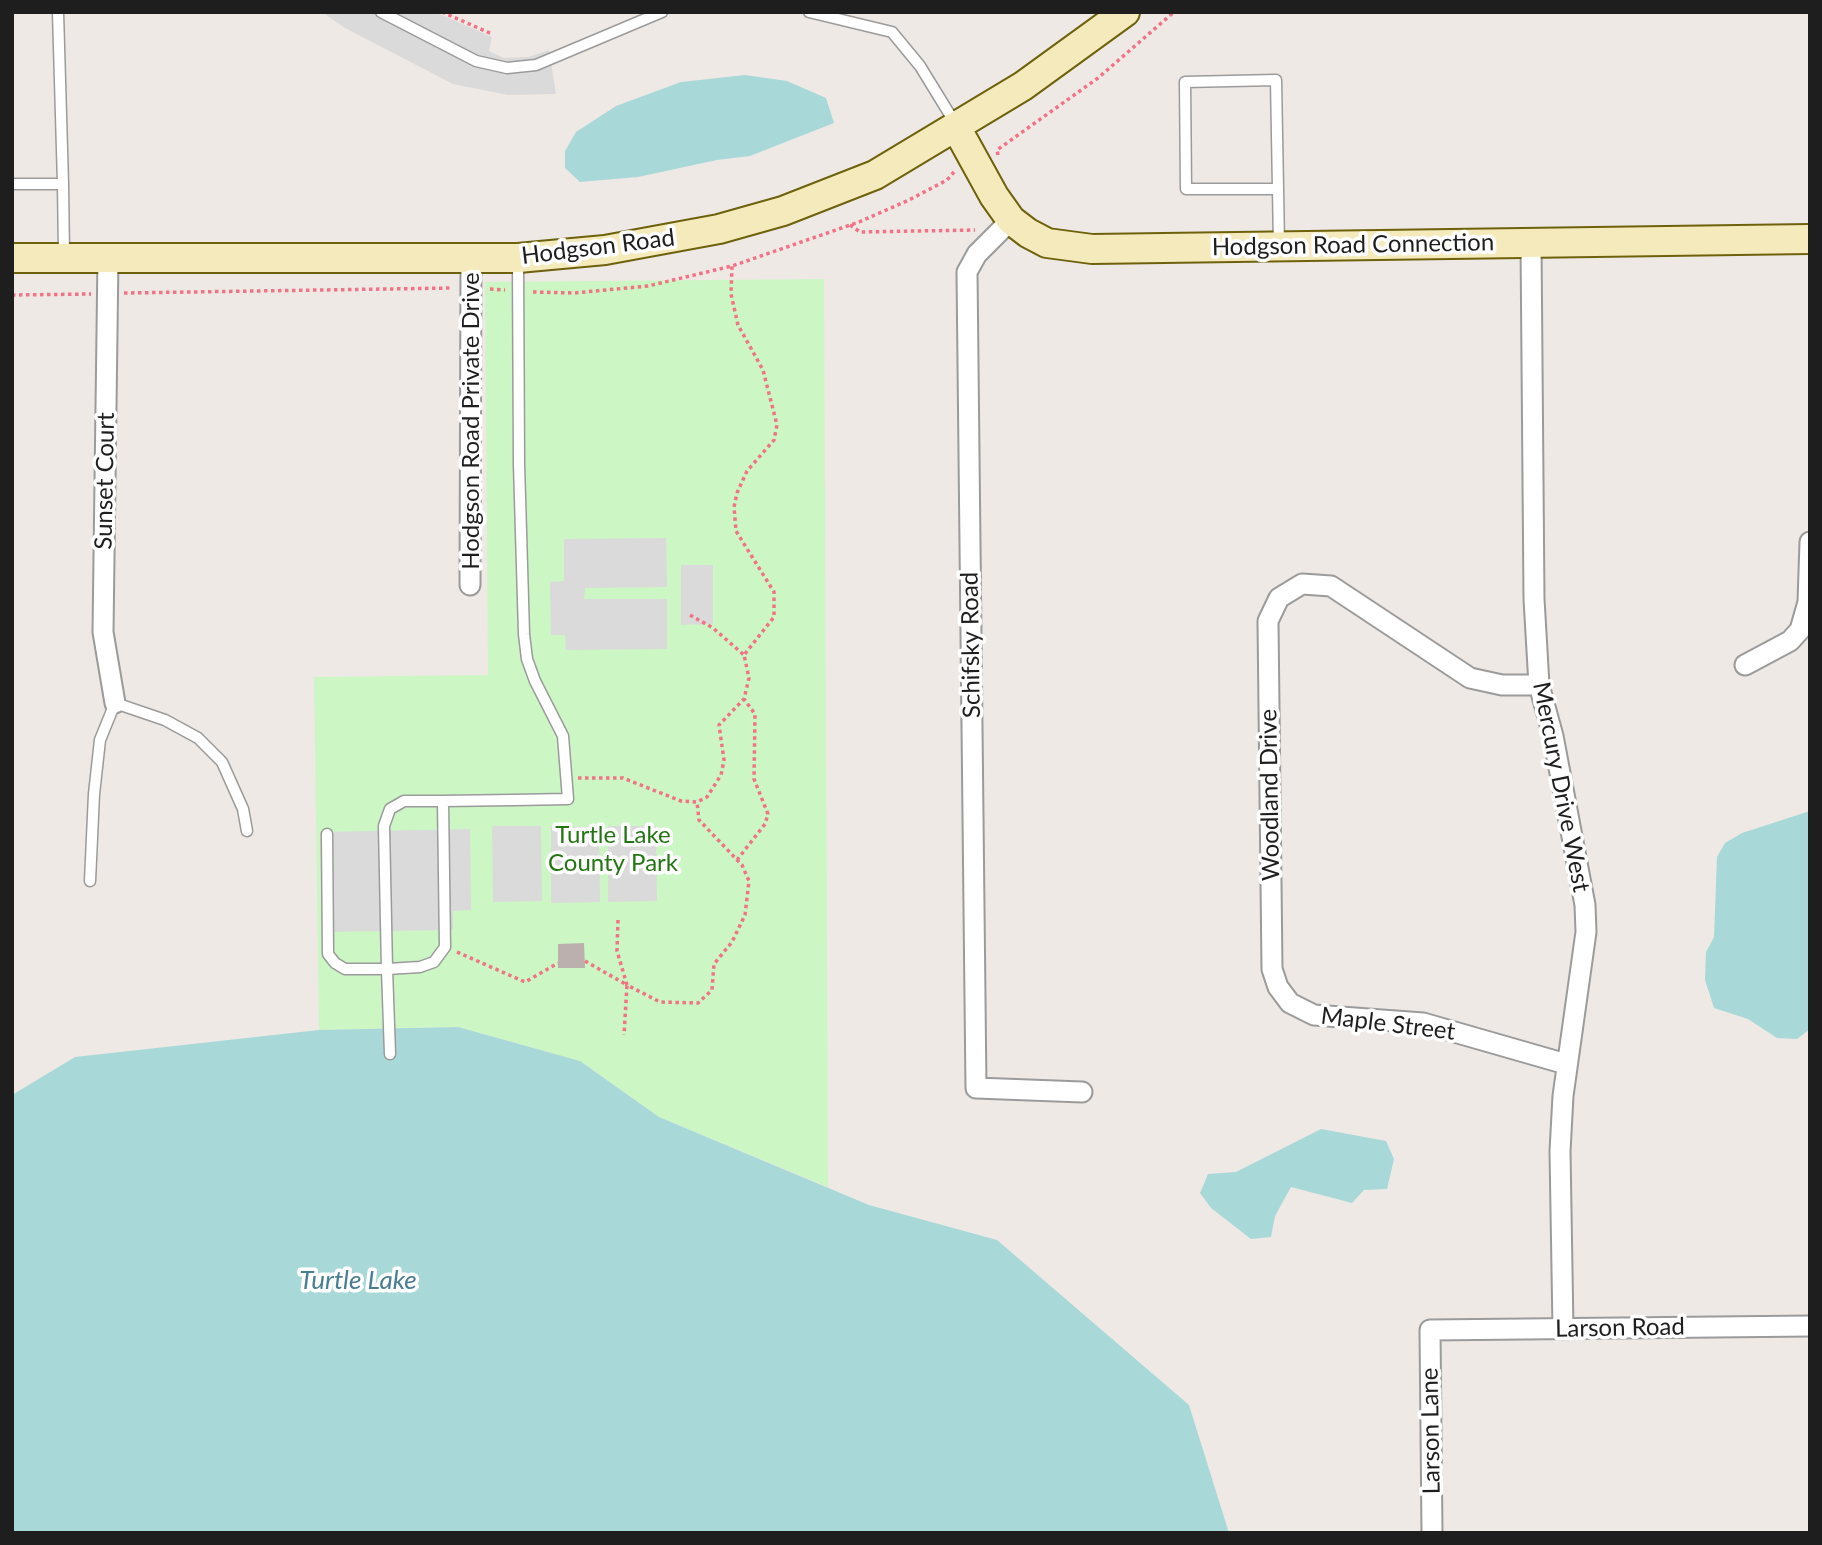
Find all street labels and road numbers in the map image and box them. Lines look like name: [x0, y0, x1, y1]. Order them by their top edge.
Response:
street label: Hodgson Road: [520, 223, 676, 271]
street label: Hodgson Road Connection: [1212, 228, 1494, 262]
street label: Hodgson Road Private Drive: [457, 272, 485, 570]
street label: Sunset Court: [89, 412, 121, 550]
street label: Schifsky Road: [955, 572, 987, 718]
street label: Mercury Drive West: [1527, 679, 1595, 895]
street label: Woodland Drive: [1254, 709, 1286, 881]
street label: Maple Street: [1319, 1001, 1457, 1047]
street label: Larson Road: [1555, 1312, 1685, 1344]
street label: Larson Lane: [1415, 1367, 1447, 1495]

